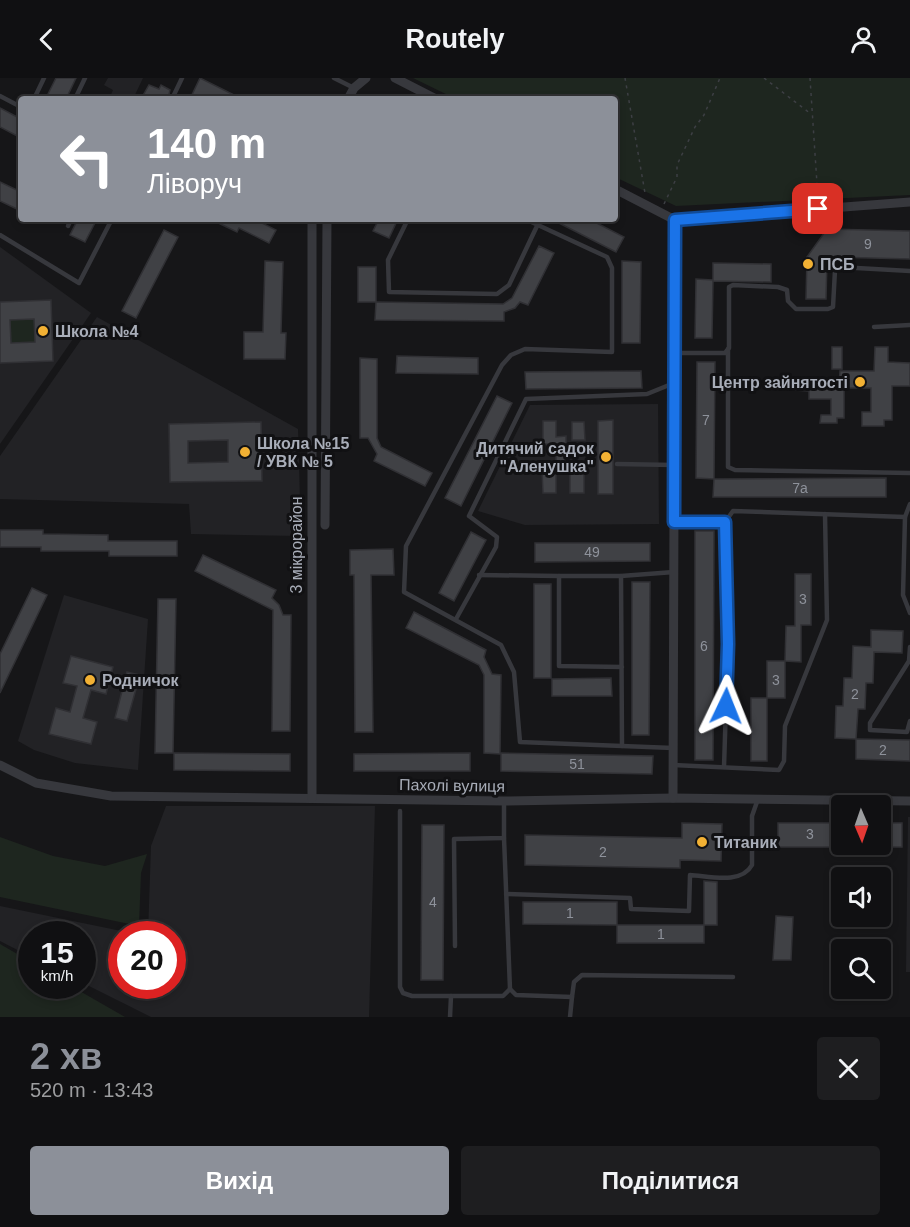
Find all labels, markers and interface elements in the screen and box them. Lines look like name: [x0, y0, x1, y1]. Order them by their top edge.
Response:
icon: back: [30, 23, 63, 56]
icon: person: [847, 23, 880, 56]
text: Routely: [405, 24, 505, 54]
icon: left: [48, 120, 126, 198]
text: 140 m: [147, 120, 266, 167]
text: Ліворуч: [147, 169, 242, 199]
pin: [792, 183, 843, 234]
icon: arrive: [801, 192, 834, 225]
house number: 9: [864, 236, 872, 252]
place label: ПСБ: [820, 256, 855, 273]
marker: ПСБ: [801, 257, 815, 271]
place label: Школа №4: [55, 323, 139, 340]
marker: Школа №4: [36, 324, 50, 338]
place label: Центр зайнятості: [712, 374, 848, 391]
marker: Центр зайнятості: [853, 375, 867, 389]
house number: 7: [702, 412, 710, 428]
place label: Школа №15 / УВК № 5: [257, 435, 349, 470]
place label: Дитячий садок "Аленушка": [476, 440, 595, 475]
marker: Школа №15 / УВК № 5: [238, 445, 252, 459]
marker: Дитячий садок "Аленушка": [599, 450, 613, 464]
house number: 7а: [792, 480, 808, 496]
street label: 3 мікрорайон: [288, 496, 305, 594]
house number: 49: [584, 544, 600, 560]
house number: 3: [799, 591, 807, 607]
house number: 6: [700, 638, 708, 654]
place label: Родничок: [102, 672, 180, 689]
house number: 3: [772, 672, 780, 688]
marker: Родничок: [83, 673, 97, 687]
position arrow: [694, 674, 758, 738]
house number: 2: [851, 686, 859, 702]
house number: 2: [879, 742, 887, 758]
house number: 51: [569, 756, 585, 772]
street label: Пахолі вулиця: [399, 776, 505, 795]
north arrow: [831, 795, 891, 855]
map controls: [831, 795, 891, 999]
house number: 3: [806, 826, 814, 842]
place label: Титаник: [714, 834, 778, 851]
marker: Титаник: [695, 835, 709, 849]
house number: 2: [599, 844, 607, 860]
button: sound: [831, 867, 891, 927]
house number: 4: [429, 894, 437, 910]
house number: 1: [566, 905, 574, 921]
speed limit sign: 20: [108, 921, 186, 999]
house number: 1: [657, 926, 665, 942]
text: 15: [40, 936, 74, 969]
button: search: [831, 939, 891, 999]
text: km/h: [41, 967, 73, 984]
text: 2 хв: [30, 1036, 102, 1077]
button: close: [817, 1037, 880, 1100]
text: 520 m · 13:43: [30, 1079, 153, 1101]
button: Вихід: [30, 1146, 449, 1215]
button: Поділитися: [461, 1146, 880, 1215]

